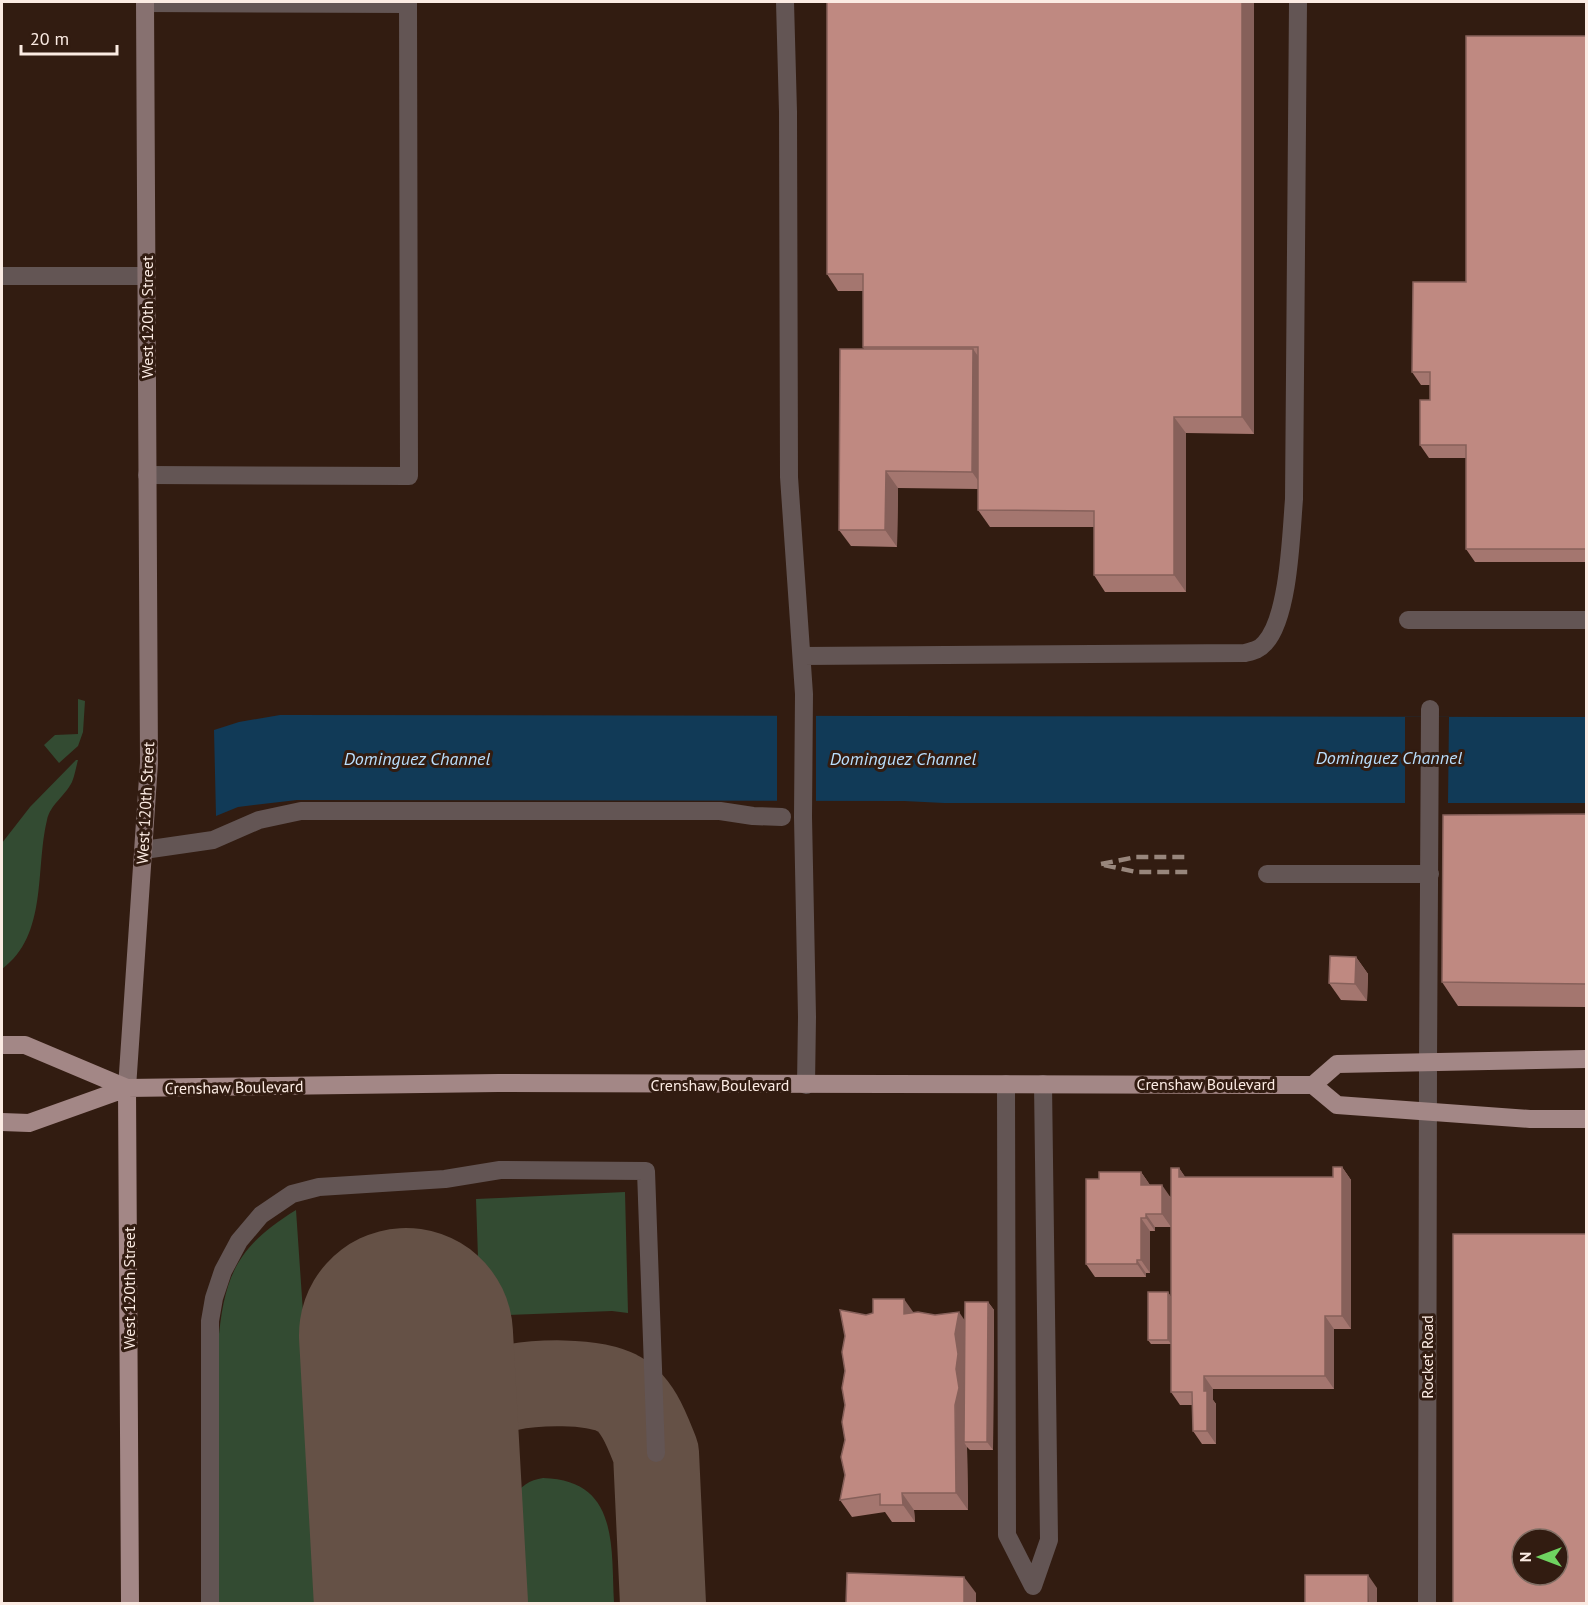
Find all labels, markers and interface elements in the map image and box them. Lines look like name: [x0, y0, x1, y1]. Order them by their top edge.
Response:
scale bar: [21, 18, 117, 56]
text: 20 m: [30, 27, 69, 50]
street label: West 120th Street: [137, 255, 157, 378]
street label: West 120th Street: [132, 741, 158, 865]
water label: Dominguez Channel: [1316, 746, 1462, 769]
water label: Dominguez Channel: [344, 747, 490, 770]
water label: Dominguez Channel: [830, 747, 976, 770]
street label: Crenshaw Boulevard: [1137, 1074, 1275, 1094]
street label: Crenshaw Boulevard: [651, 1075, 789, 1095]
street label: Crenshaw Boulevard: [164, 1076, 304, 1098]
street label: West 120th Street: [119, 1226, 139, 1349]
street label: Rocket Road: [1417, 1315, 1437, 1399]
north arrow: [1510, 1527, 1570, 1587]
text: N: [1515, 1552, 1535, 1562]

